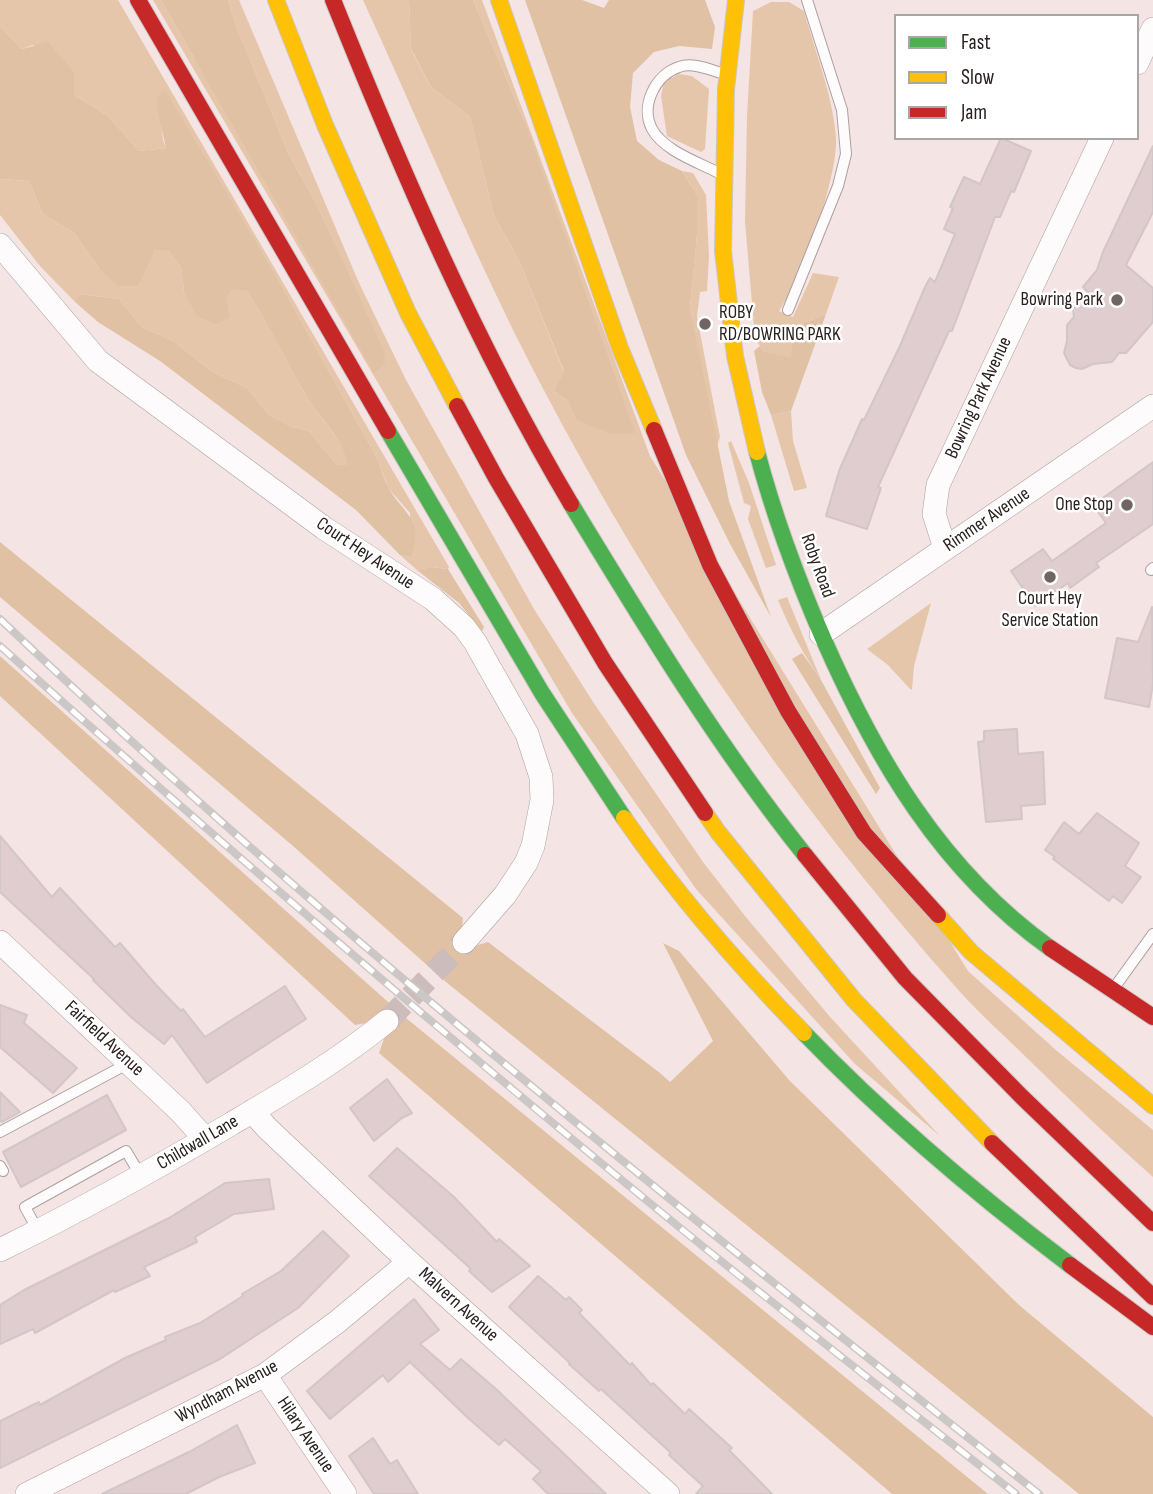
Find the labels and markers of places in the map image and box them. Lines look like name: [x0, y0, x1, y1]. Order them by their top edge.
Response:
place label: Bowring Park: [1021, 289, 1103, 311]
marker: Bowring Park: [1109, 292, 1125, 308]
place label: ROBY RD/BOWRING PARK: [719, 302, 841, 346]
marker: ROBY RD/BOWRING PARK: [697, 316, 713, 332]
place label: One Stop: [1055, 494, 1113, 516]
marker: One Stop: [1119, 497, 1135, 513]
marker: Court Hey Service Station: [1042, 569, 1058, 585]
place label: Court Hey Service Station: [1002, 588, 1098, 632]

